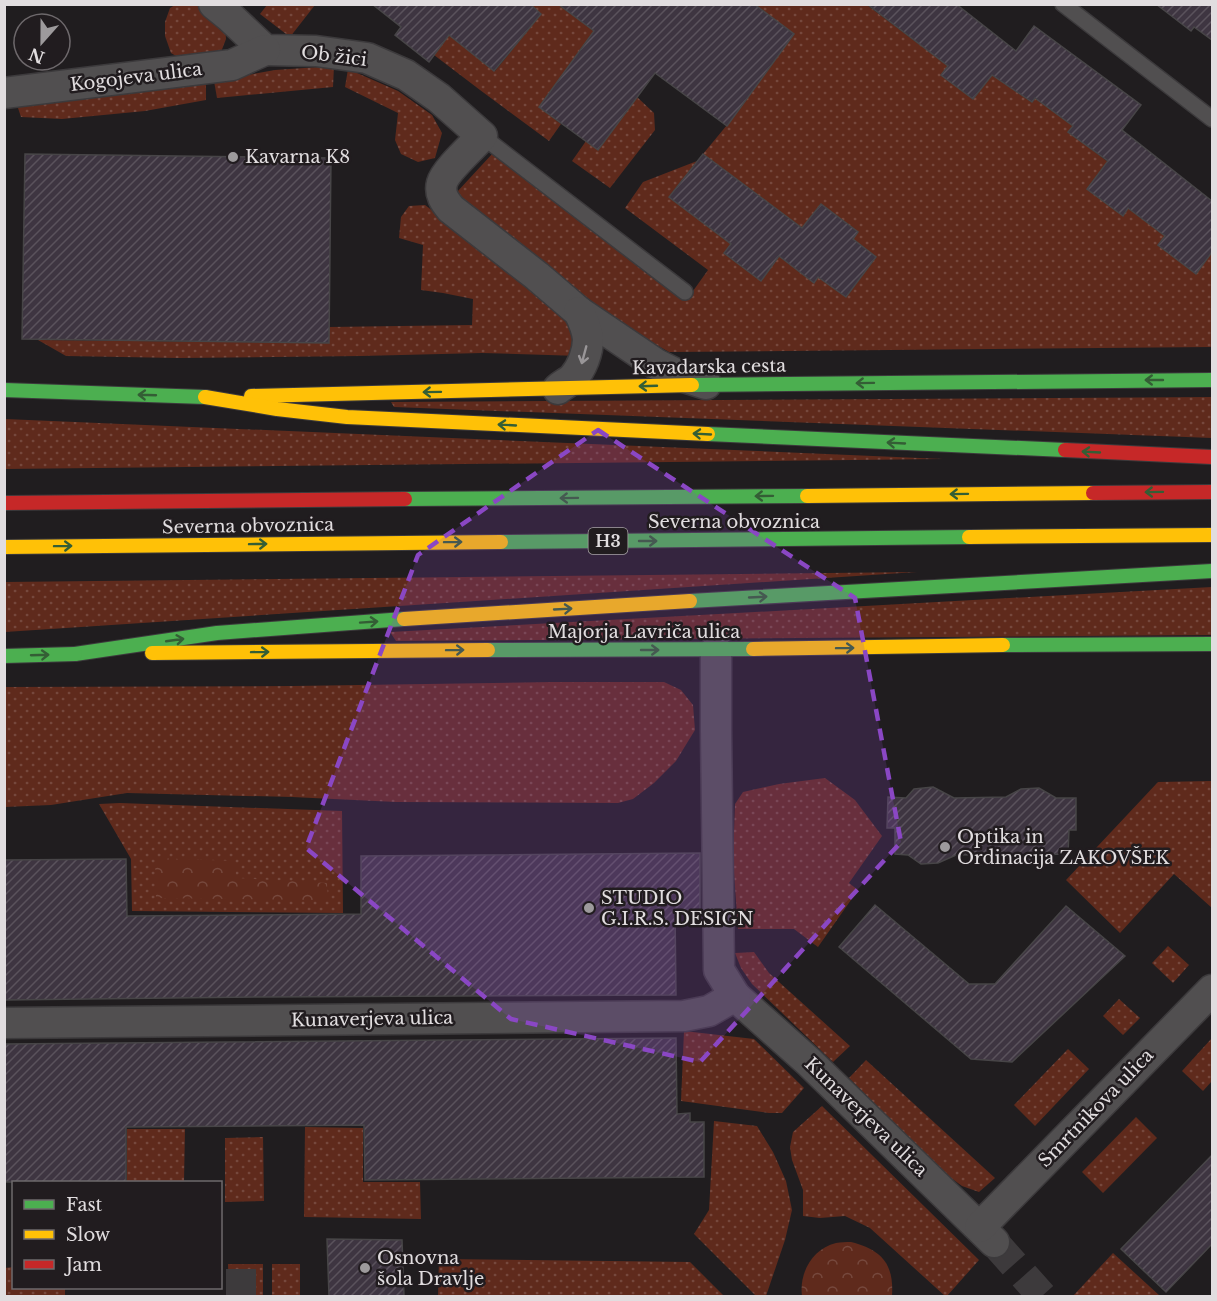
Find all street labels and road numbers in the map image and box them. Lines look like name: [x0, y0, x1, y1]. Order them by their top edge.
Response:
street label: Ob žici: [300, 41, 368, 71]
street label: Kogojeva ulica: [69, 58, 203, 96]
street label: Kavadarska cesta: [632, 355, 786, 379]
street label: Severna obvoznica: [648, 511, 820, 533]
street label: Severna obvoznica: [162, 513, 334, 539]
road number: H3: [588, 528, 628, 554]
street label: Majorja Lavriča ulica: [548, 621, 740, 643]
street label: Kunaverjeva ulica: [291, 1007, 453, 1031]
street label: Smrtnikova ulica: [1034, 1044, 1158, 1172]
street label: Kunaverjeva ulica: [800, 1053, 932, 1181]

